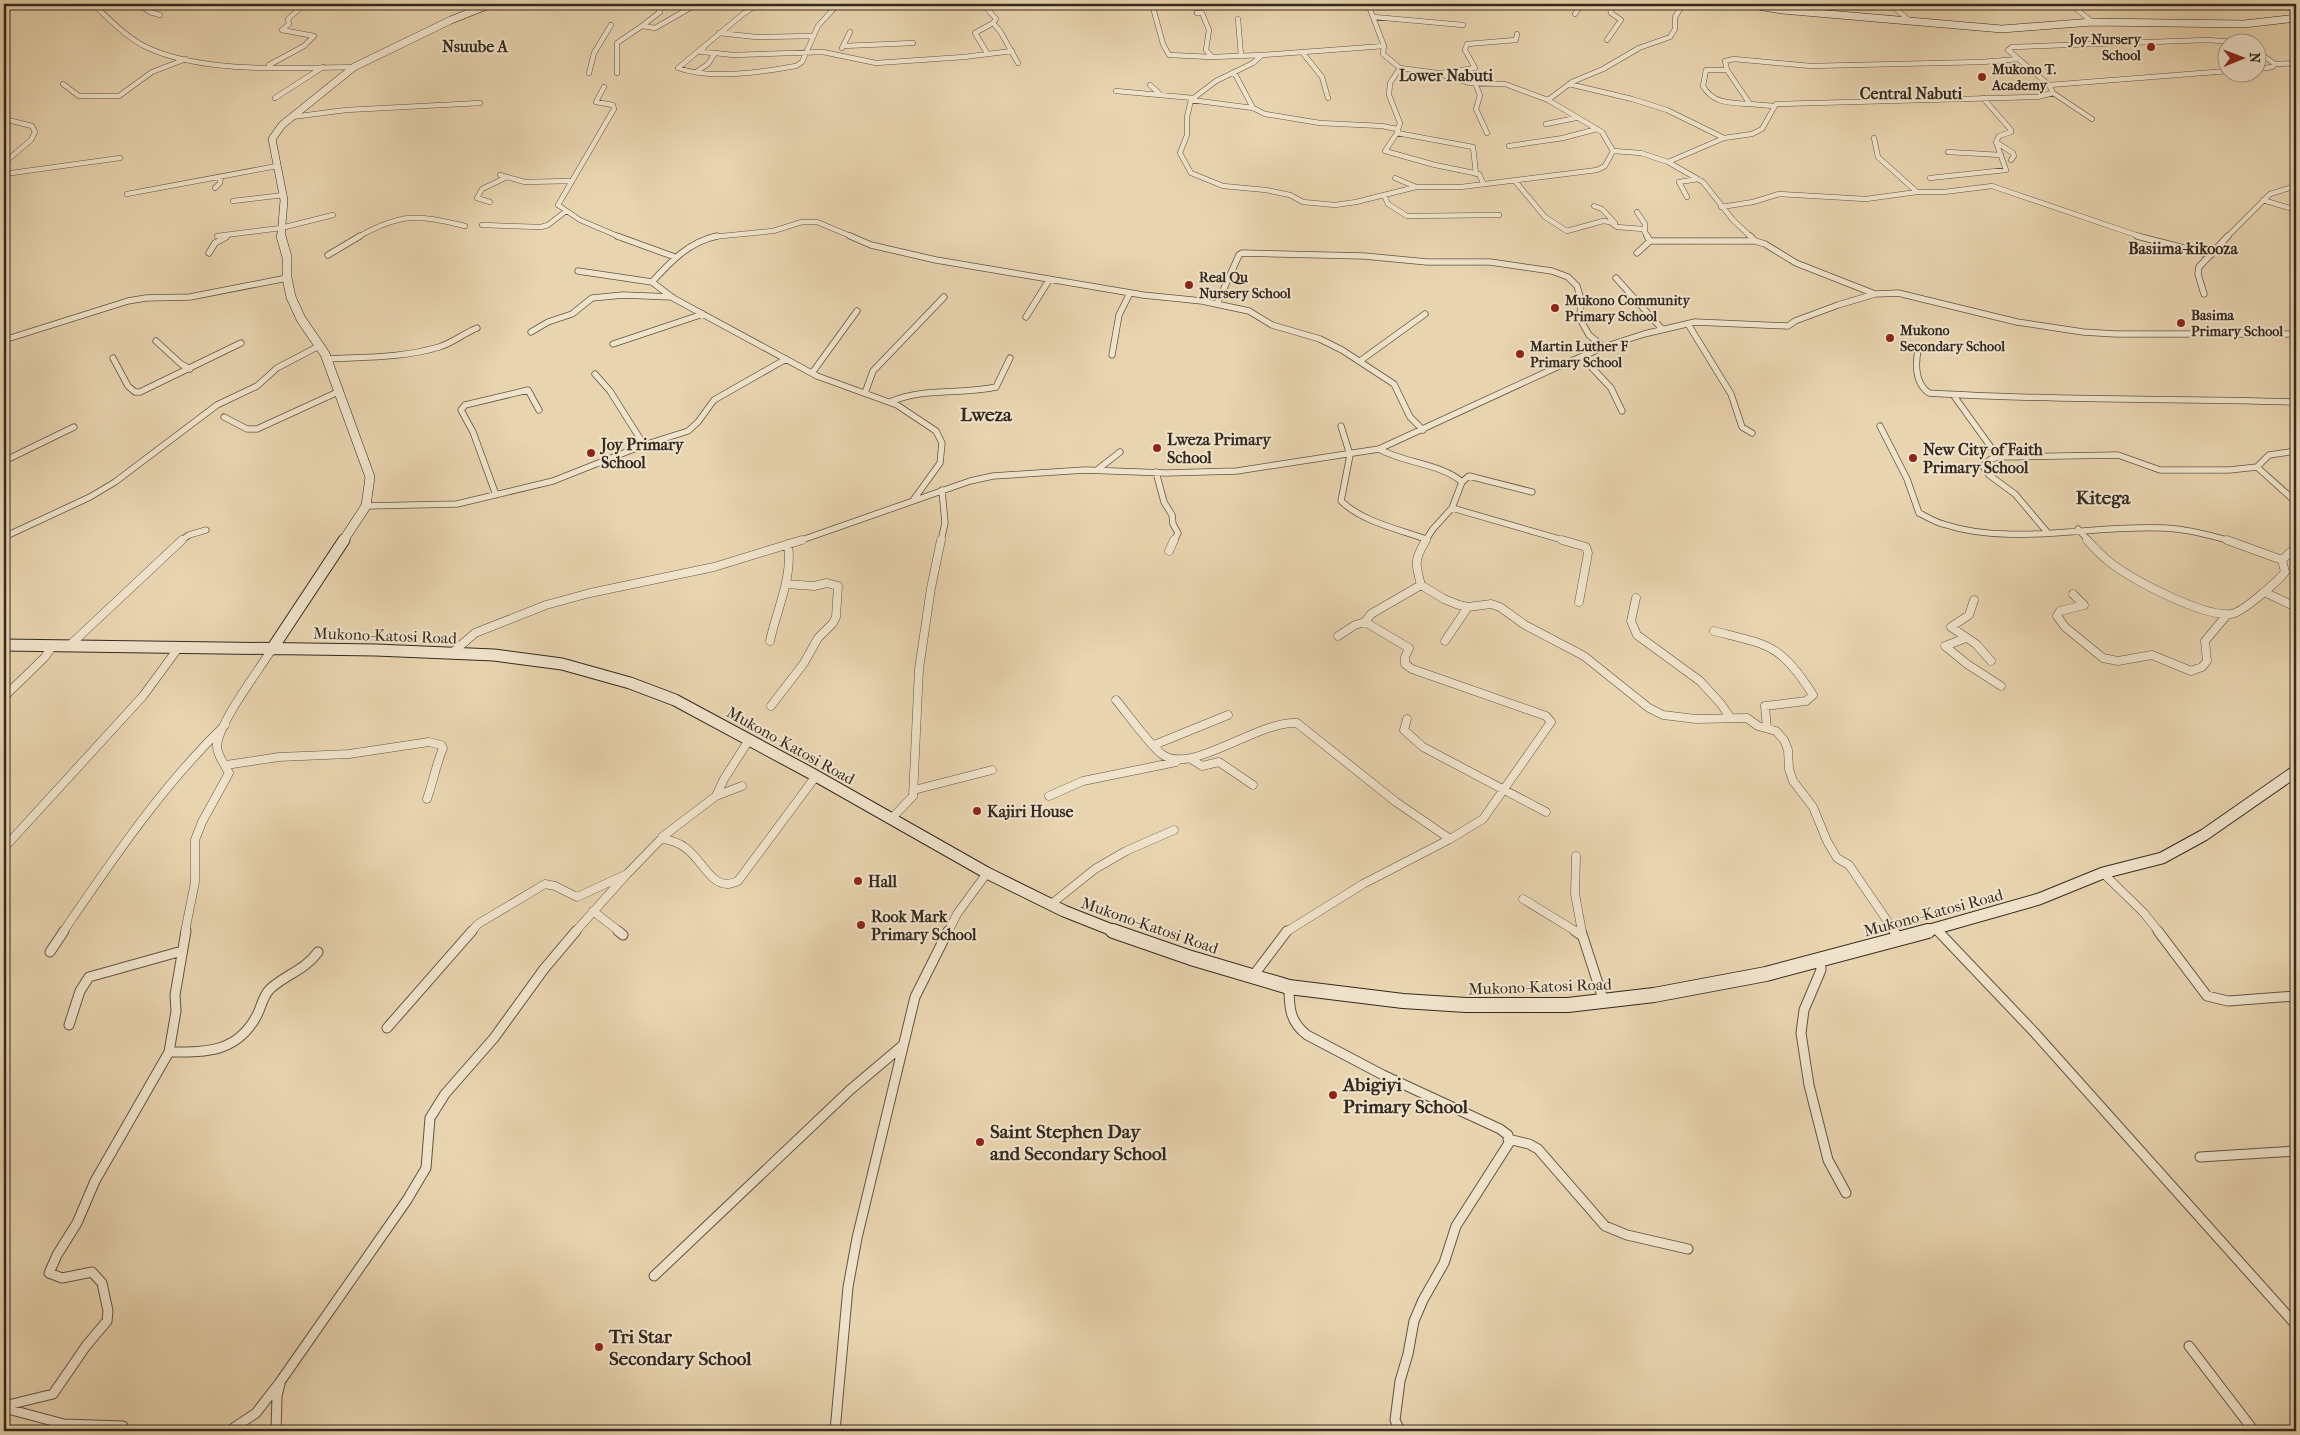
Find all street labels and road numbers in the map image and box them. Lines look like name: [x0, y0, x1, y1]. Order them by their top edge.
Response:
street label: Mukono-Katosi Road: [313, 623, 457, 648]
street label: Mukono-Katosi Road: [723, 702, 858, 789]
street label: Mukono-Katosi Road: [1861, 885, 2005, 940]
street label: Mukono-Katosi Road: [1079, 893, 1221, 958]
street label: Mukono-Katosi Road: [1468, 974, 1612, 999]

